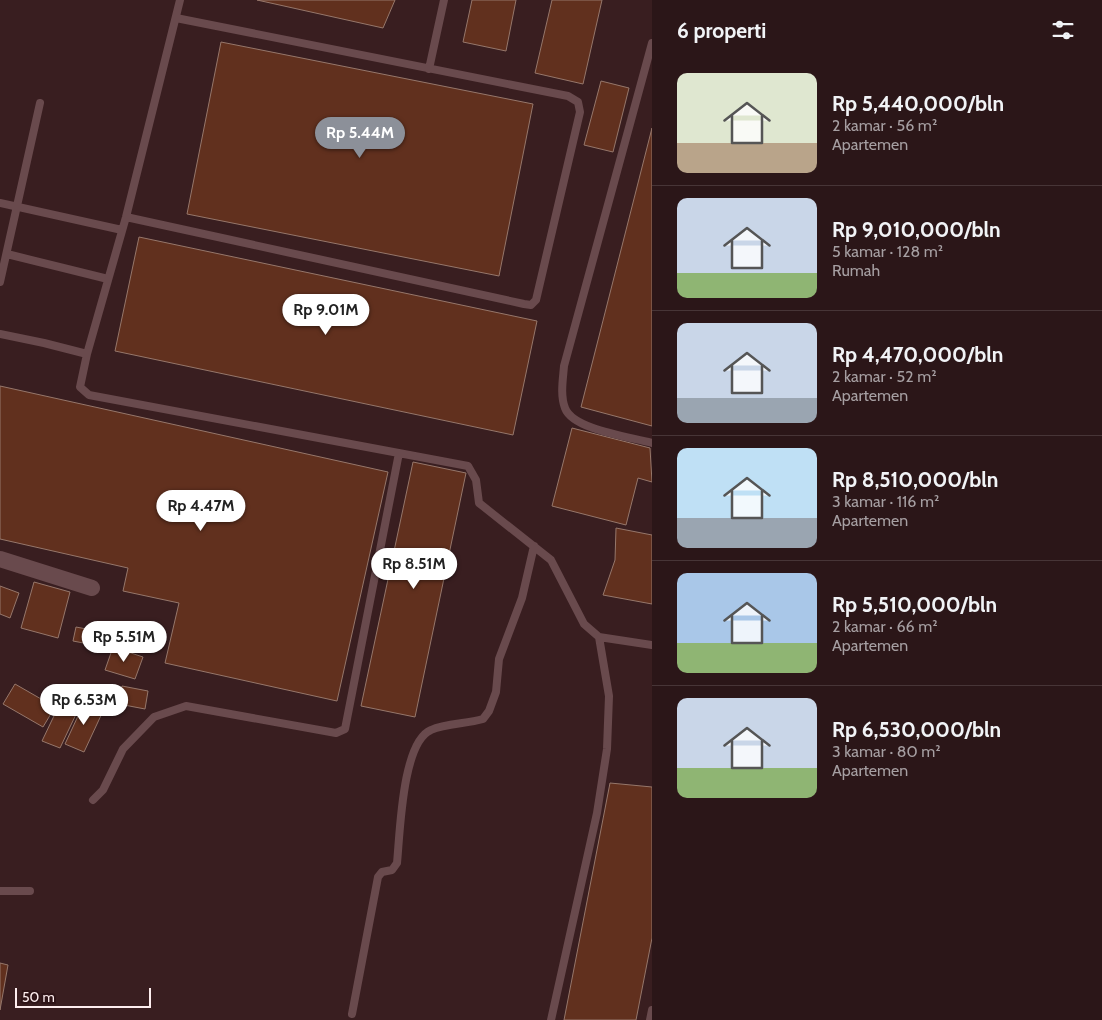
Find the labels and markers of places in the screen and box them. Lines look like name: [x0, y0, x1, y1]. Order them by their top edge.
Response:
pin: Rp 5.44M: [308, 116, 412, 159]
pin: Rp 9.01M: [274, 294, 378, 336]
pin: Rp 4.47M: [149, 490, 253, 532]
pin: Rp 8.51M: [362, 548, 466, 590]
pin: Rp 5.51M: [72, 620, 176, 663]
pin: Rp 6.53M: [32, 684, 136, 726]

